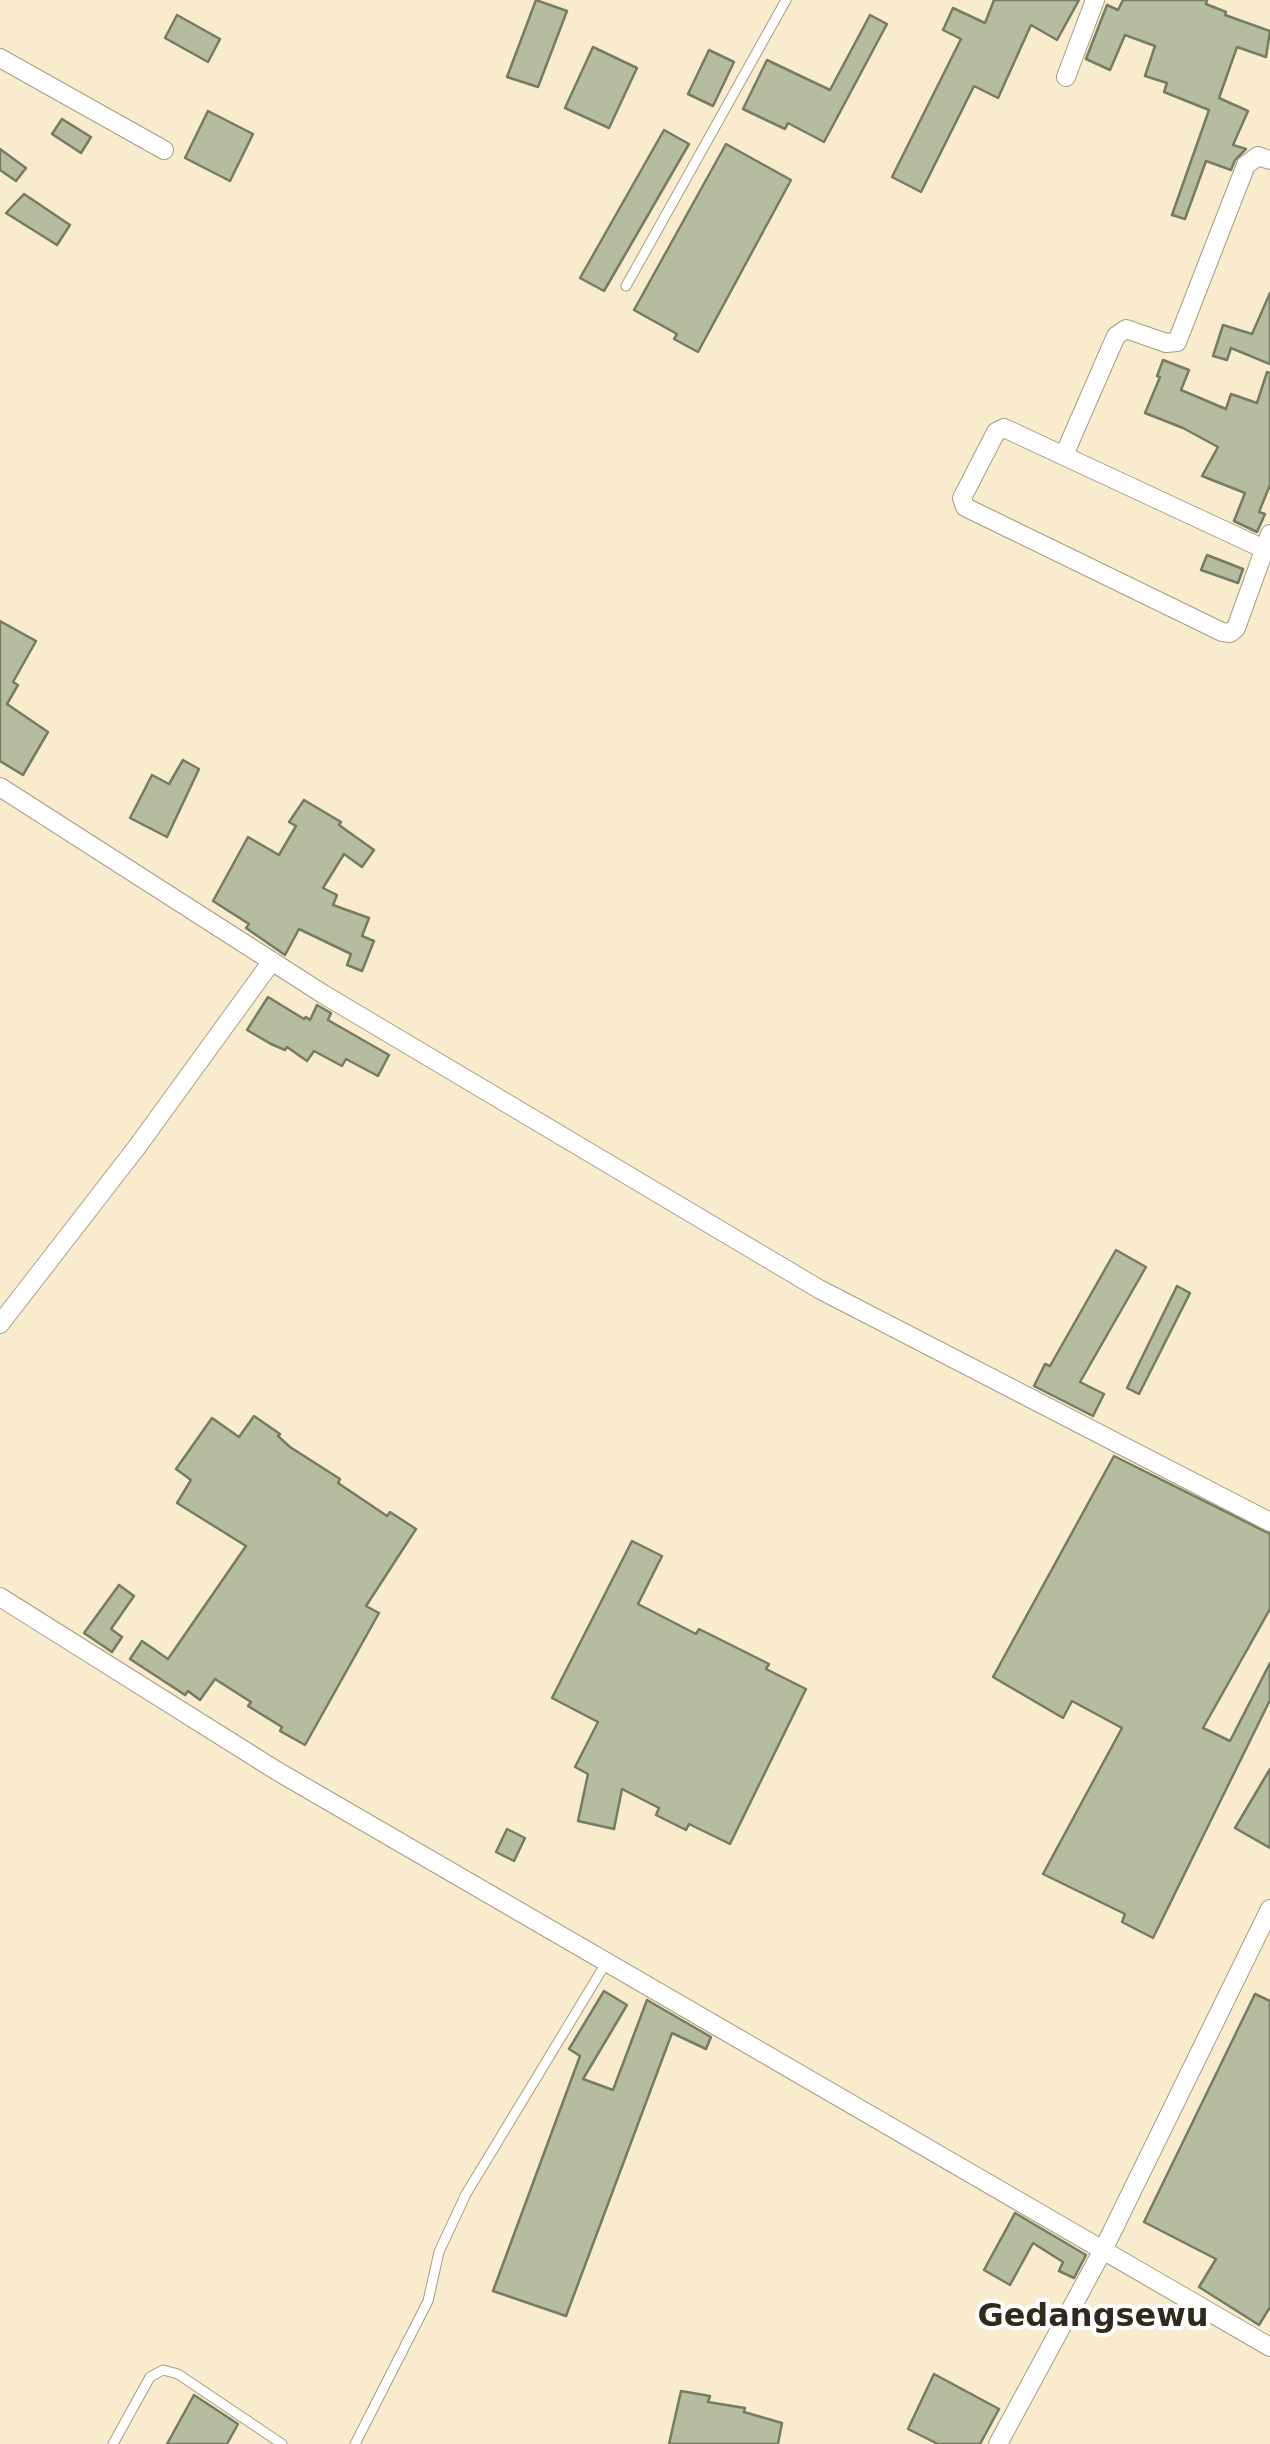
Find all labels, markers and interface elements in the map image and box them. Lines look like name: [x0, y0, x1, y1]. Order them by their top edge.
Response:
district label: Gedangsewu: [977, 2299, 1209, 2337]

